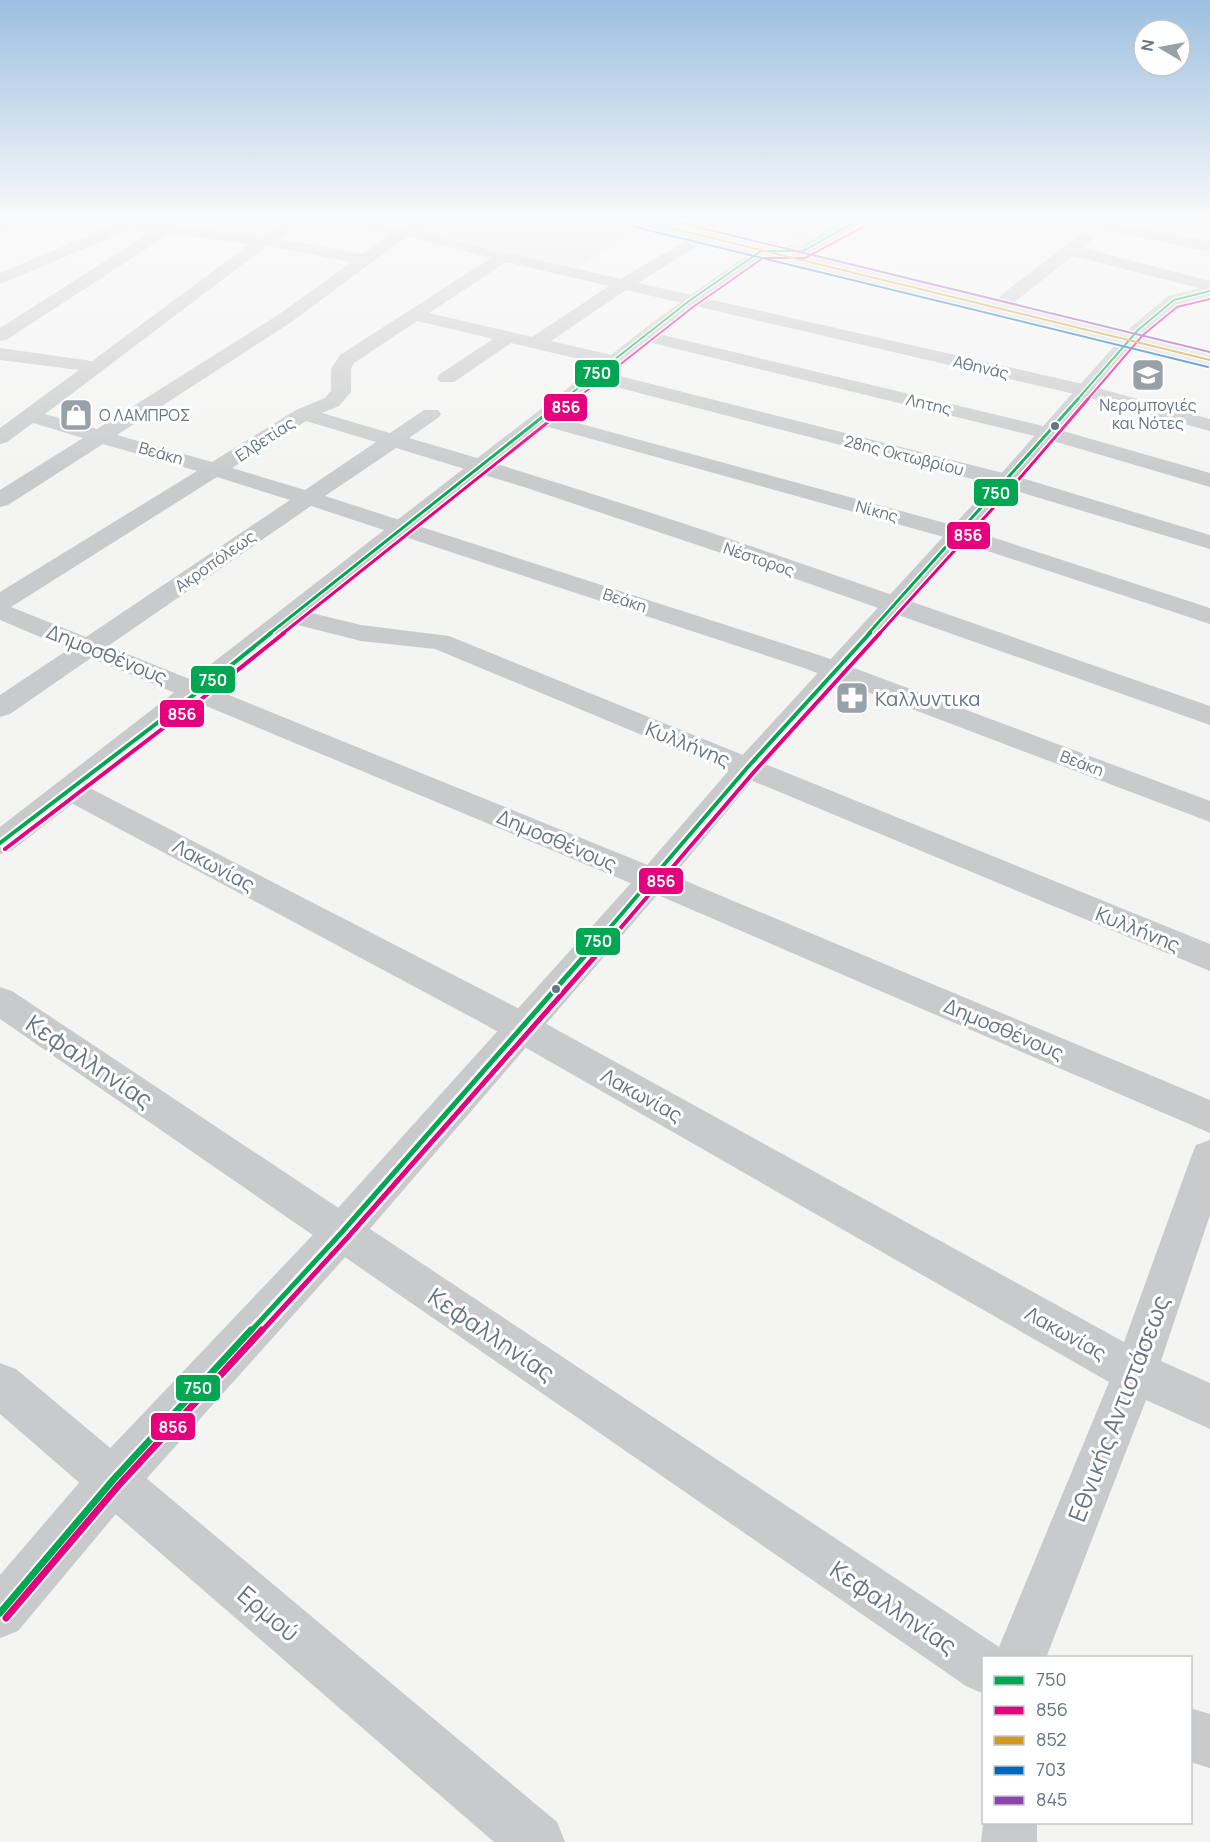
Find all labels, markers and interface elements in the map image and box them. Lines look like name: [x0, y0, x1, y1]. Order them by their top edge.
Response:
north arrow: [1132, 18, 1192, 78]
text: N: [1135, 38, 1159, 53]
street label: Αθηνάς: [951, 350, 1011, 384]
school or university icon: Νερομπογιές και Νότες: [1130, 357, 1166, 393]
line badge: 750: [574, 359, 620, 388]
text: 750: [583, 362, 611, 384]
street label: Λητης: [904, 388, 954, 420]
line badge: 856: [543, 393, 588, 422]
place label: Νερομπογιές και Νότες: [1099, 394, 1197, 434]
text: 856: [551, 396, 581, 418]
shop icon: Ο ΛΑΜΠΡΟΣ: [58, 397, 94, 433]
place label: Ο ΛΑΜΠΡΟΣ: [99, 404, 190, 426]
street label: Ελβετίας: [231, 412, 299, 466]
unlabelled marker: [1049, 420, 1061, 432]
street label: 28ης Οκτωβρίου: [842, 430, 966, 480]
street label: Βεάκη: [136, 436, 186, 470]
line badge: 750: [973, 478, 1019, 507]
text: 750: [982, 482, 1010, 504]
street label: Νίκης: [853, 495, 901, 527]
line badge: 856: [946, 521, 991, 550]
text: 856: [953, 524, 983, 546]
street label: Ακροπόλεως: [170, 525, 260, 597]
street label: Νέστορος: [721, 537, 797, 581]
street label: Βεάκη: [600, 583, 650, 617]
street label: Δημοσθένους: [43, 618, 171, 690]
line badge: 750: [190, 665, 236, 694]
text: 750: [199, 669, 227, 691]
pharmacy icon: Καλλυντικα: [834, 680, 870, 716]
place label: Καλλυντικα: [875, 685, 981, 712]
line badge: 856: [159, 699, 205, 728]
text: 856: [167, 703, 197, 725]
street label: Κυλλήνης: [642, 715, 734, 773]
street label: Βεάκη: [1057, 745, 1107, 781]
street label: Δημοσθένους: [493, 803, 621, 877]
street label: Λακωνίας: [168, 832, 260, 898]
line badge: 856: [638, 867, 684, 895]
text: 856: [646, 870, 676, 892]
street label: Κυλλήνης: [1092, 900, 1184, 958]
line badge: 750: [575, 927, 621, 956]
text: 750: [584, 930, 612, 952]
unlabelled marker: [550, 983, 562, 995]
street label: Δημοσθένους: [940, 992, 1068, 1066]
street label: Κεφαλληνίας: [20, 1006, 160, 1116]
street label: Λακωνίας: [597, 1062, 687, 1128]
street label: Κεφαλληνίας: [422, 1279, 562, 1389]
street label: Εθνικής Αντιστάσεως: [1060, 1290, 1176, 1526]
street label: Λακωνίας: [1021, 1300, 1111, 1366]
line badge: 750: [175, 1374, 221, 1402]
text: 750: [184, 1377, 212, 1399]
line badge: 856: [150, 1412, 196, 1441]
text: 856: [158, 1416, 188, 1438]
street label: Κεφαλληνίας: [824, 1552, 964, 1662]
street label: Ερμού: [231, 1578, 307, 1648]
legend: [982, 1656, 1192, 1824]
text: 750: [1036, 1667, 1066, 1691]
text: 856: [1036, 1697, 1068, 1721]
text: 852: [1036, 1727, 1067, 1751]
text: 703: [1036, 1757, 1066, 1781]
text: 845: [1036, 1787, 1067, 1811]

